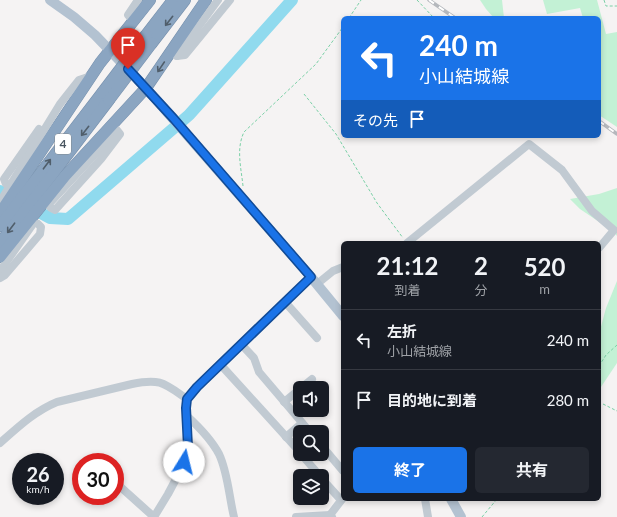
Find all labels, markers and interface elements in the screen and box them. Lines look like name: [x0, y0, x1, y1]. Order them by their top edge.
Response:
one-way arrow: [165, 16, 173, 27]
pin: [111, 28, 145, 69]
text: 240 m: [419, 28, 498, 62]
icon: left: [353, 32, 405, 84]
icon: arrive: [117, 34, 139, 56]
one-way arrow: [157, 61, 165, 72]
text: 小山結城線: [419, 65, 509, 87]
icon: arrive: [406, 108, 428, 130]
text: その先: [353, 111, 398, 129]
one-way arrow: [81, 126, 90, 137]
road number: 4: [55, 134, 71, 154]
one-way arrow: [43, 159, 52, 170]
one-way arrow: [7, 223, 15, 234]
text: 21:12: [377, 251, 438, 280]
text: 2: [474, 251, 488, 280]
text: 520: [524, 252, 565, 281]
text: m: [539, 281, 550, 297]
text: 到着: [395, 282, 421, 298]
text: 分: [475, 282, 488, 298]
text: 左折: [387, 322, 417, 340]
icon: left: [353, 329, 375, 351]
text: 240 m: [547, 331, 589, 349]
text: 小山結城線: [387, 343, 452, 359]
map controls: [293, 381, 329, 505]
button: sound: [293, 381, 329, 417]
icon: arrive: [353, 389, 375, 411]
text: 目的地に到着: [387, 391, 477, 409]
text: 280 m: [547, 391, 589, 409]
button: search: [293, 425, 329, 461]
position arrow: [163, 441, 205, 483]
button: 終了: [353, 447, 467, 493]
button: 共有: [475, 447, 589, 493]
speed limit sign: 30: [72, 453, 124, 505]
text: 26: [26, 462, 50, 486]
button: layers: [293, 469, 329, 505]
text: km/h: [26, 483, 50, 495]

